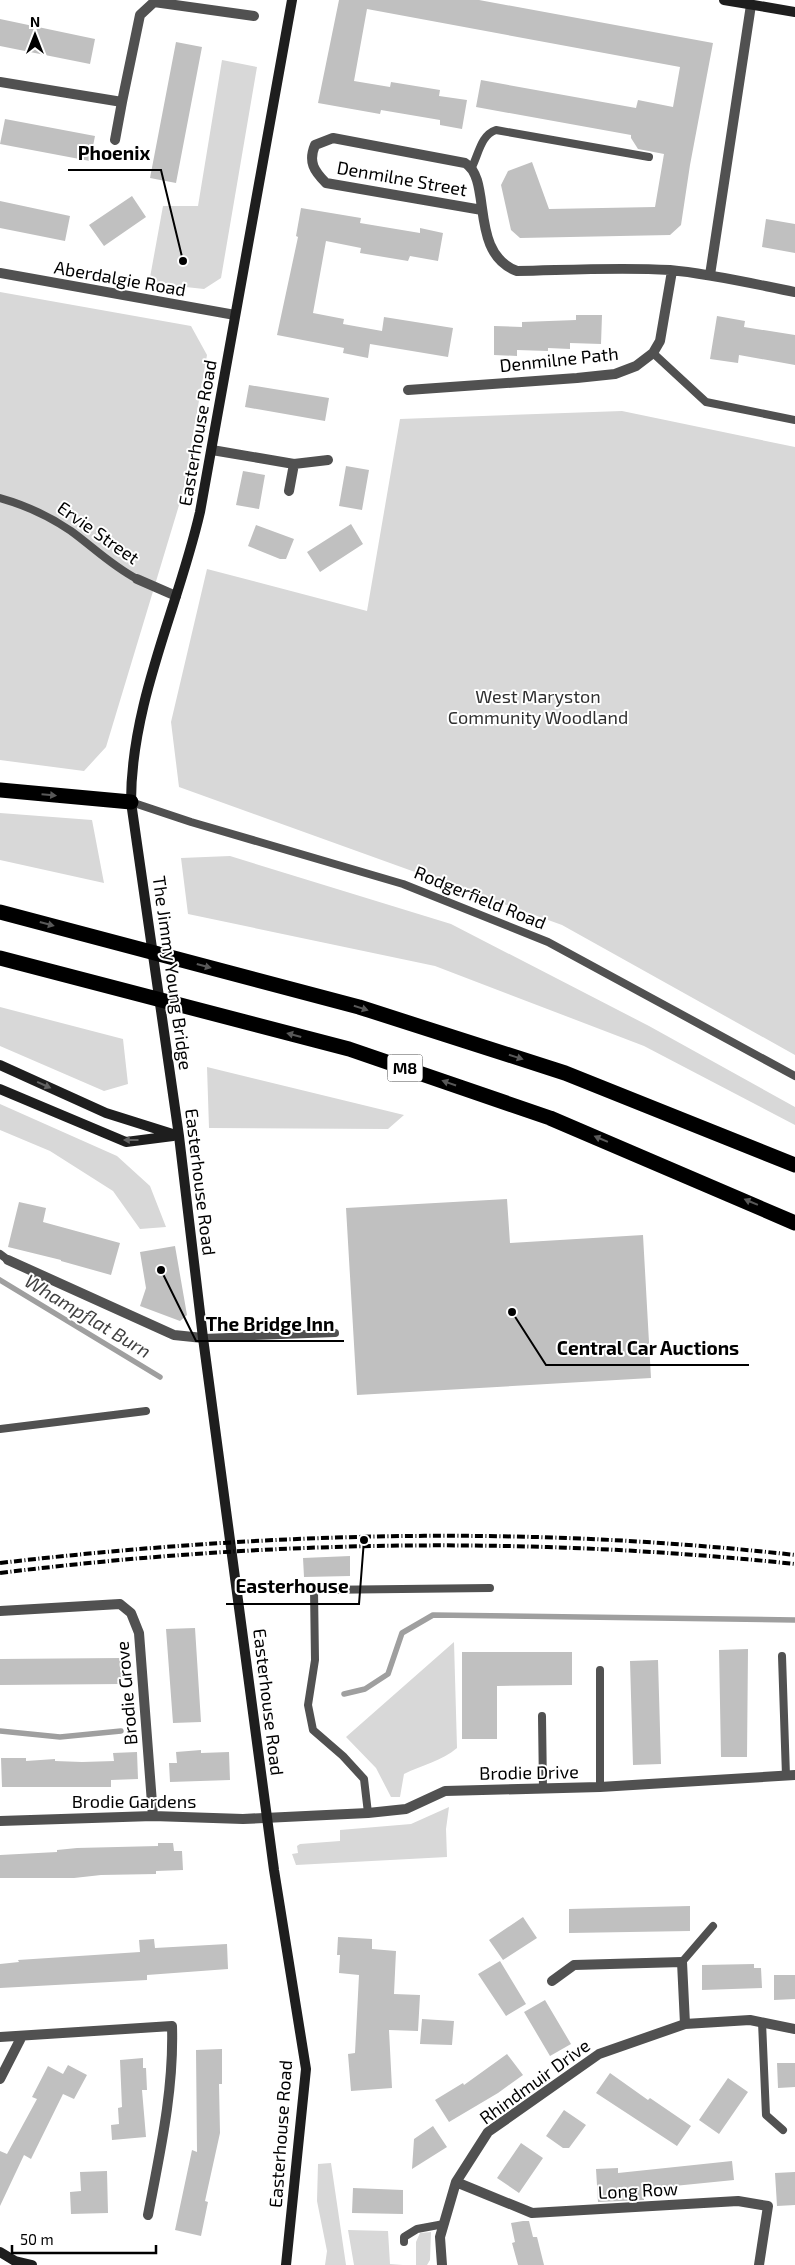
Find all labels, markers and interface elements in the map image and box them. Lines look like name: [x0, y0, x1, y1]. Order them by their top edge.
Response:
north arrow: [10, 10, 60, 60]
text: N: [30, 13, 40, 30]
callout: Phoenix: [68, 136, 161, 170]
text: Phoenix: [78, 141, 150, 164]
street label: Denmilne Street: [335, 156, 469, 200]
street label: Aberdalgie Road: [53, 256, 188, 300]
street label: Denmilne Path: [498, 342, 619, 376]
street label: Easterhouse Road: [173, 358, 221, 508]
street label: Ervie Street: [53, 496, 144, 569]
park label: West Maryston Community Woodland: [448, 685, 628, 728]
one-way arrow: [41, 791, 57, 799]
street label: Rodgerfield Road: [411, 861, 549, 934]
street label: The Jimmy Young Bridge: [148, 874, 198, 1071]
one-way arrow: [40, 920, 55, 928]
one-way arrow: [197, 962, 212, 970]
one-way arrow: [354, 1004, 369, 1012]
one-way arrow: [286, 1030, 301, 1038]
one-way arrow: [509, 1053, 524, 1061]
road number: M8: [388, 1054, 422, 1082]
one-way arrow: [441, 1079, 456, 1086]
one-way arrow: [37, 1081, 51, 1089]
street label: Easterhouse Road: [181, 1107, 221, 1257]
one-way arrow: [593, 1135, 608, 1143]
one-way arrow: [122, 1136, 138, 1144]
one-way arrow: [744, 1198, 758, 1206]
water label: Whampflat Burn: [21, 1269, 156, 1362]
callout: The Bridge Inn: [196, 1307, 344, 1341]
text: The Bridge Inn: [206, 1312, 334, 1335]
callout: Central Car Auctions: [546, 1331, 749, 1365]
text: Central Car Auctions: [557, 1336, 739, 1359]
callout: Easterhouse: [226, 1570, 359, 1604]
text: Easterhouse: [235, 1574, 349, 1597]
street label: Easterhouse Road: [249, 1627, 289, 1777]
street label: Brodie Grove: [110, 1640, 142, 1746]
street label: Brodie Drive: [479, 1760, 579, 1784]
street label: Brodie Gardens: [72, 1790, 196, 1812]
street label: Rhindmuir Drive: [475, 2034, 594, 2129]
street label: Easterhouse Road: [264, 2059, 296, 2209]
street label: Long Row: [597, 2177, 679, 2203]
scale bar: [12, 2222, 156, 2254]
text: 50 m: [20, 2230, 54, 2248]

